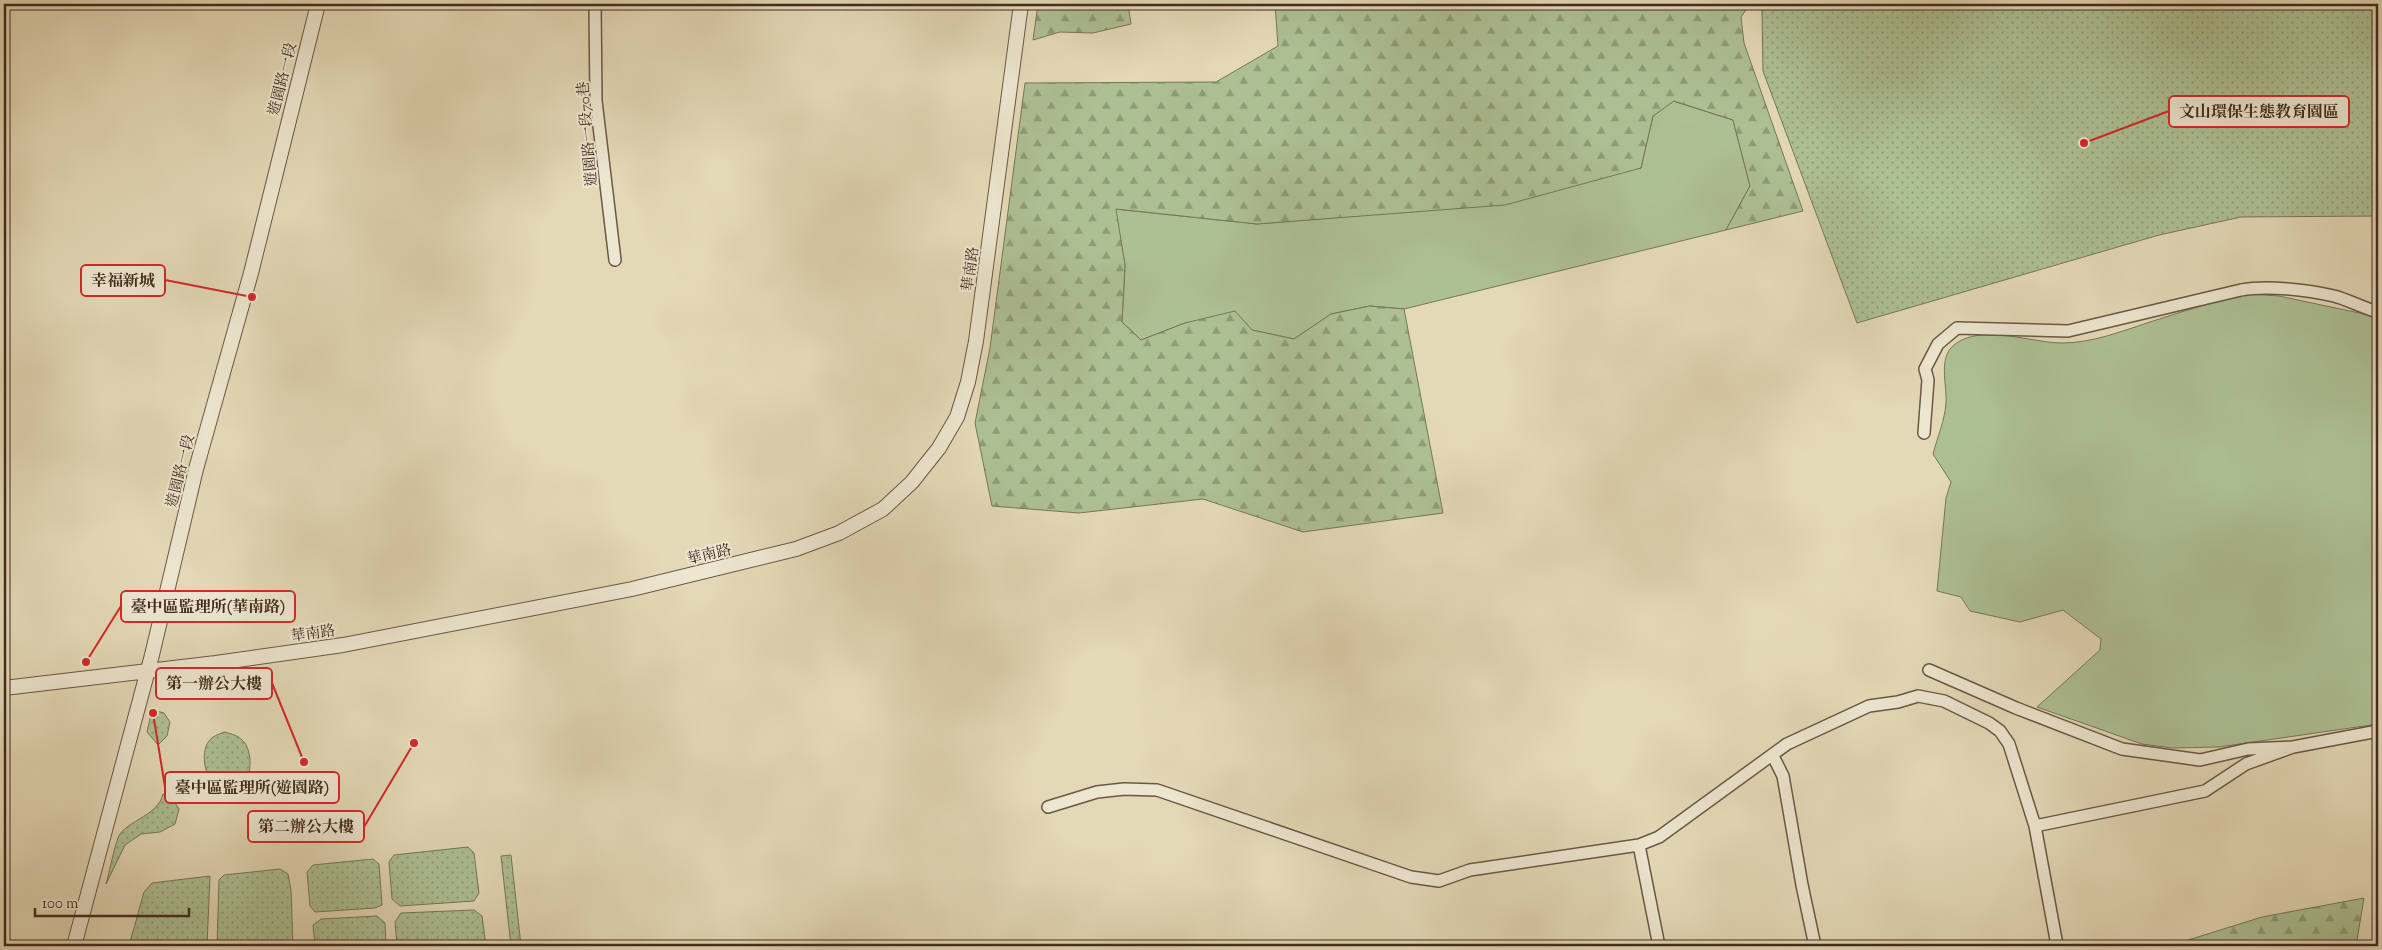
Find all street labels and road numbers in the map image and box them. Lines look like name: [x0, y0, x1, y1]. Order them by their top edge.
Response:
street label: 遊園路一段: [264, 40, 303, 118]
street label: 遊園路一段70巷: [573, 81, 604, 187]
street label: 華南路: [958, 245, 985, 293]
street label: 遊園路一段: [162, 432, 201, 510]
street label: 華南路: [685, 540, 734, 571]
street label: 華南路: [289, 621, 337, 648]

